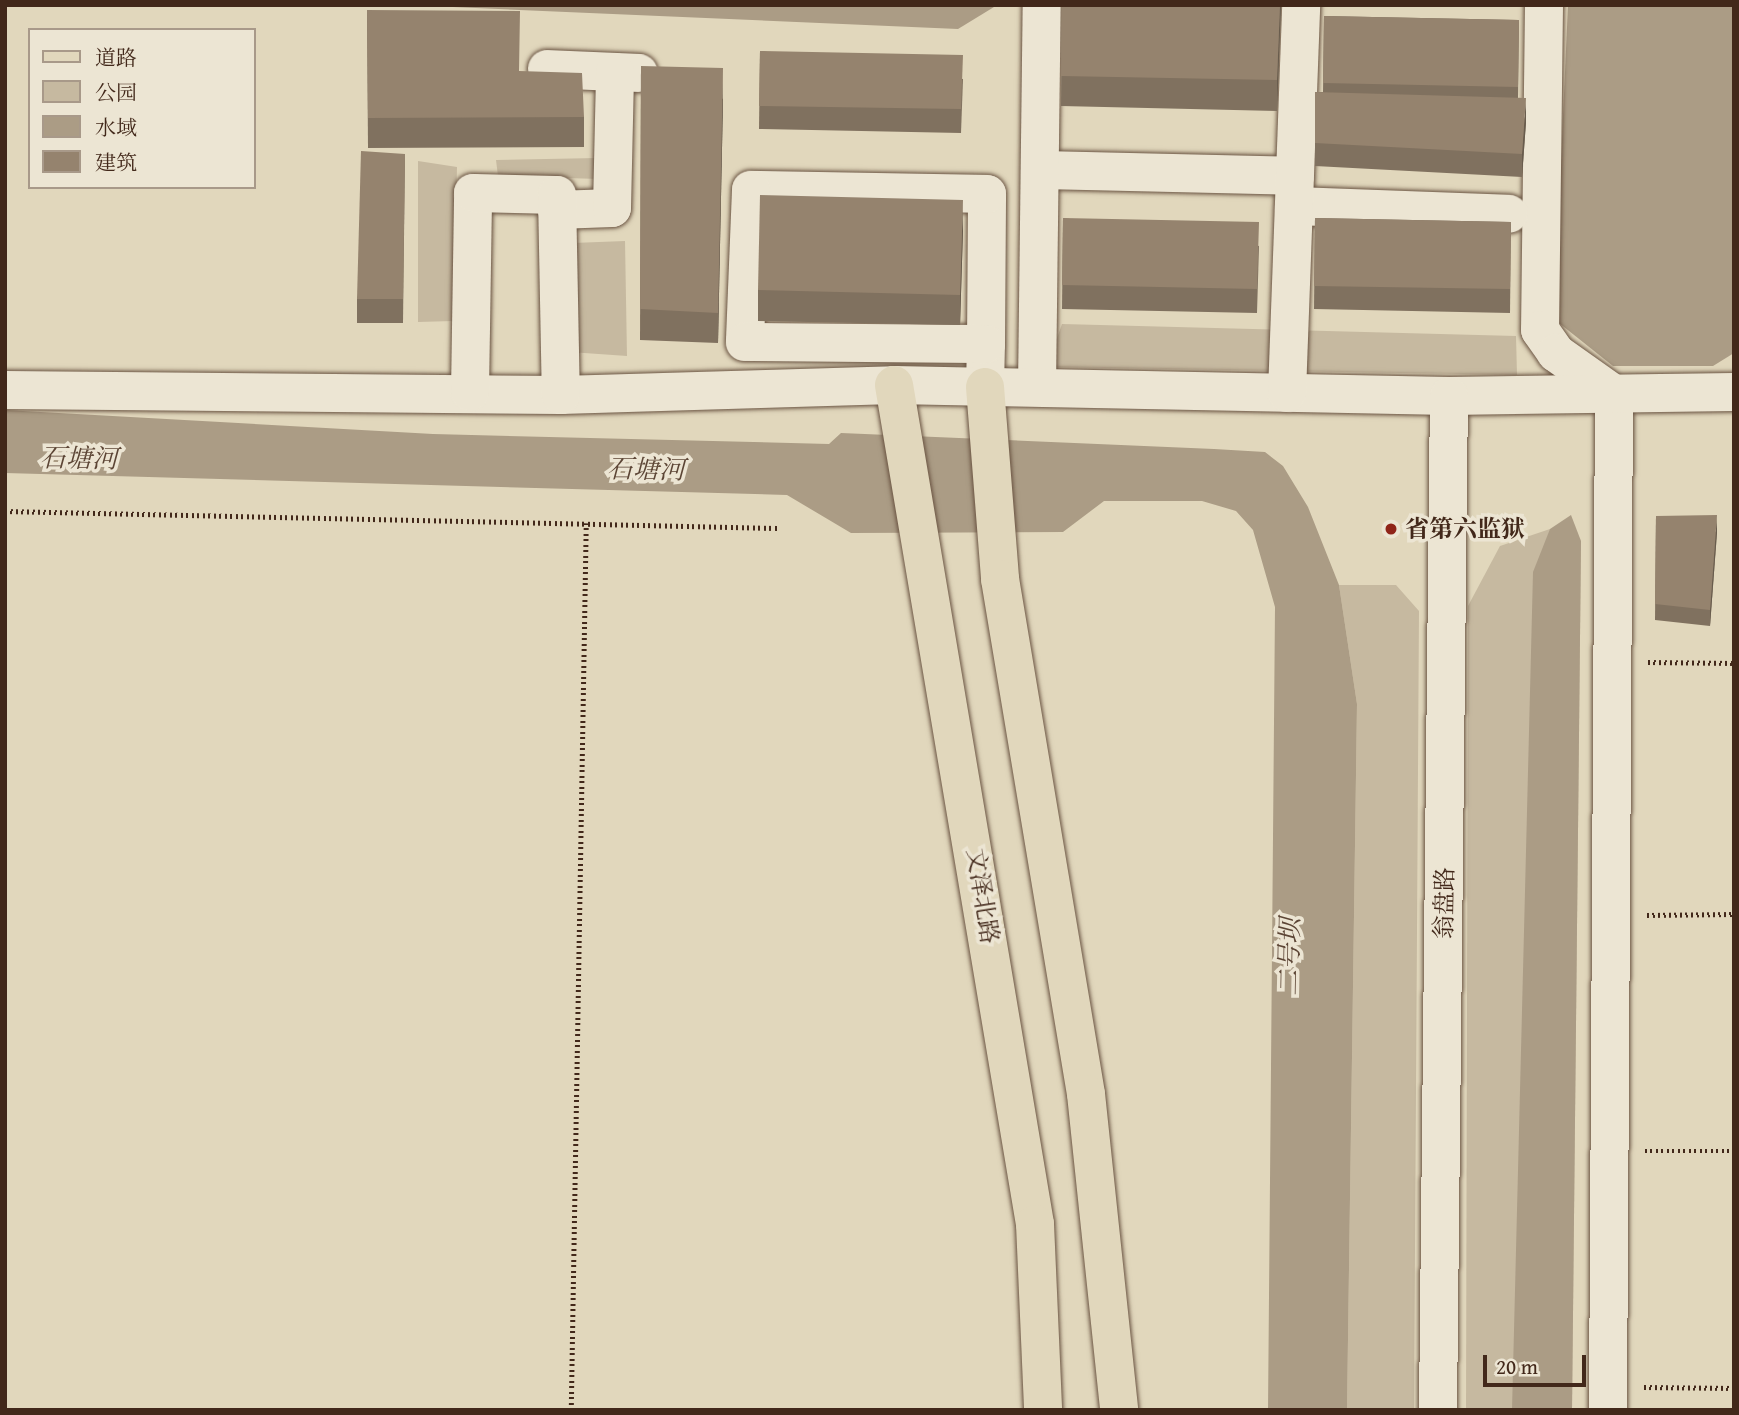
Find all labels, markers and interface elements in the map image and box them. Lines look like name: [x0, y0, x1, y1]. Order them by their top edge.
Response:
legend: [28, 28, 256, 189]
text: 道路: [95, 42, 137, 73]
text: 公园: [95, 77, 137, 108]
text: 水域: [95, 112, 137, 143]
text: 建筑: [95, 147, 137, 178]
water label: 石塘河: [40, 442, 118, 474]
water label: 石塘河: [607, 453, 685, 485]
place label: 省第六监狱: [1405, 515, 1525, 543]
marker: 省第六监狱: [1383, 521, 1399, 537]
street label: 文泽北路: [961, 846, 1005, 946]
street label: 翁盘路: [1429, 867, 1459, 939]
water label: 二号坝: [1273, 918, 1305, 996]
scale bar: [1487, 1342, 1590, 1386]
text: 20 m: [1496, 1351, 1538, 1382]

